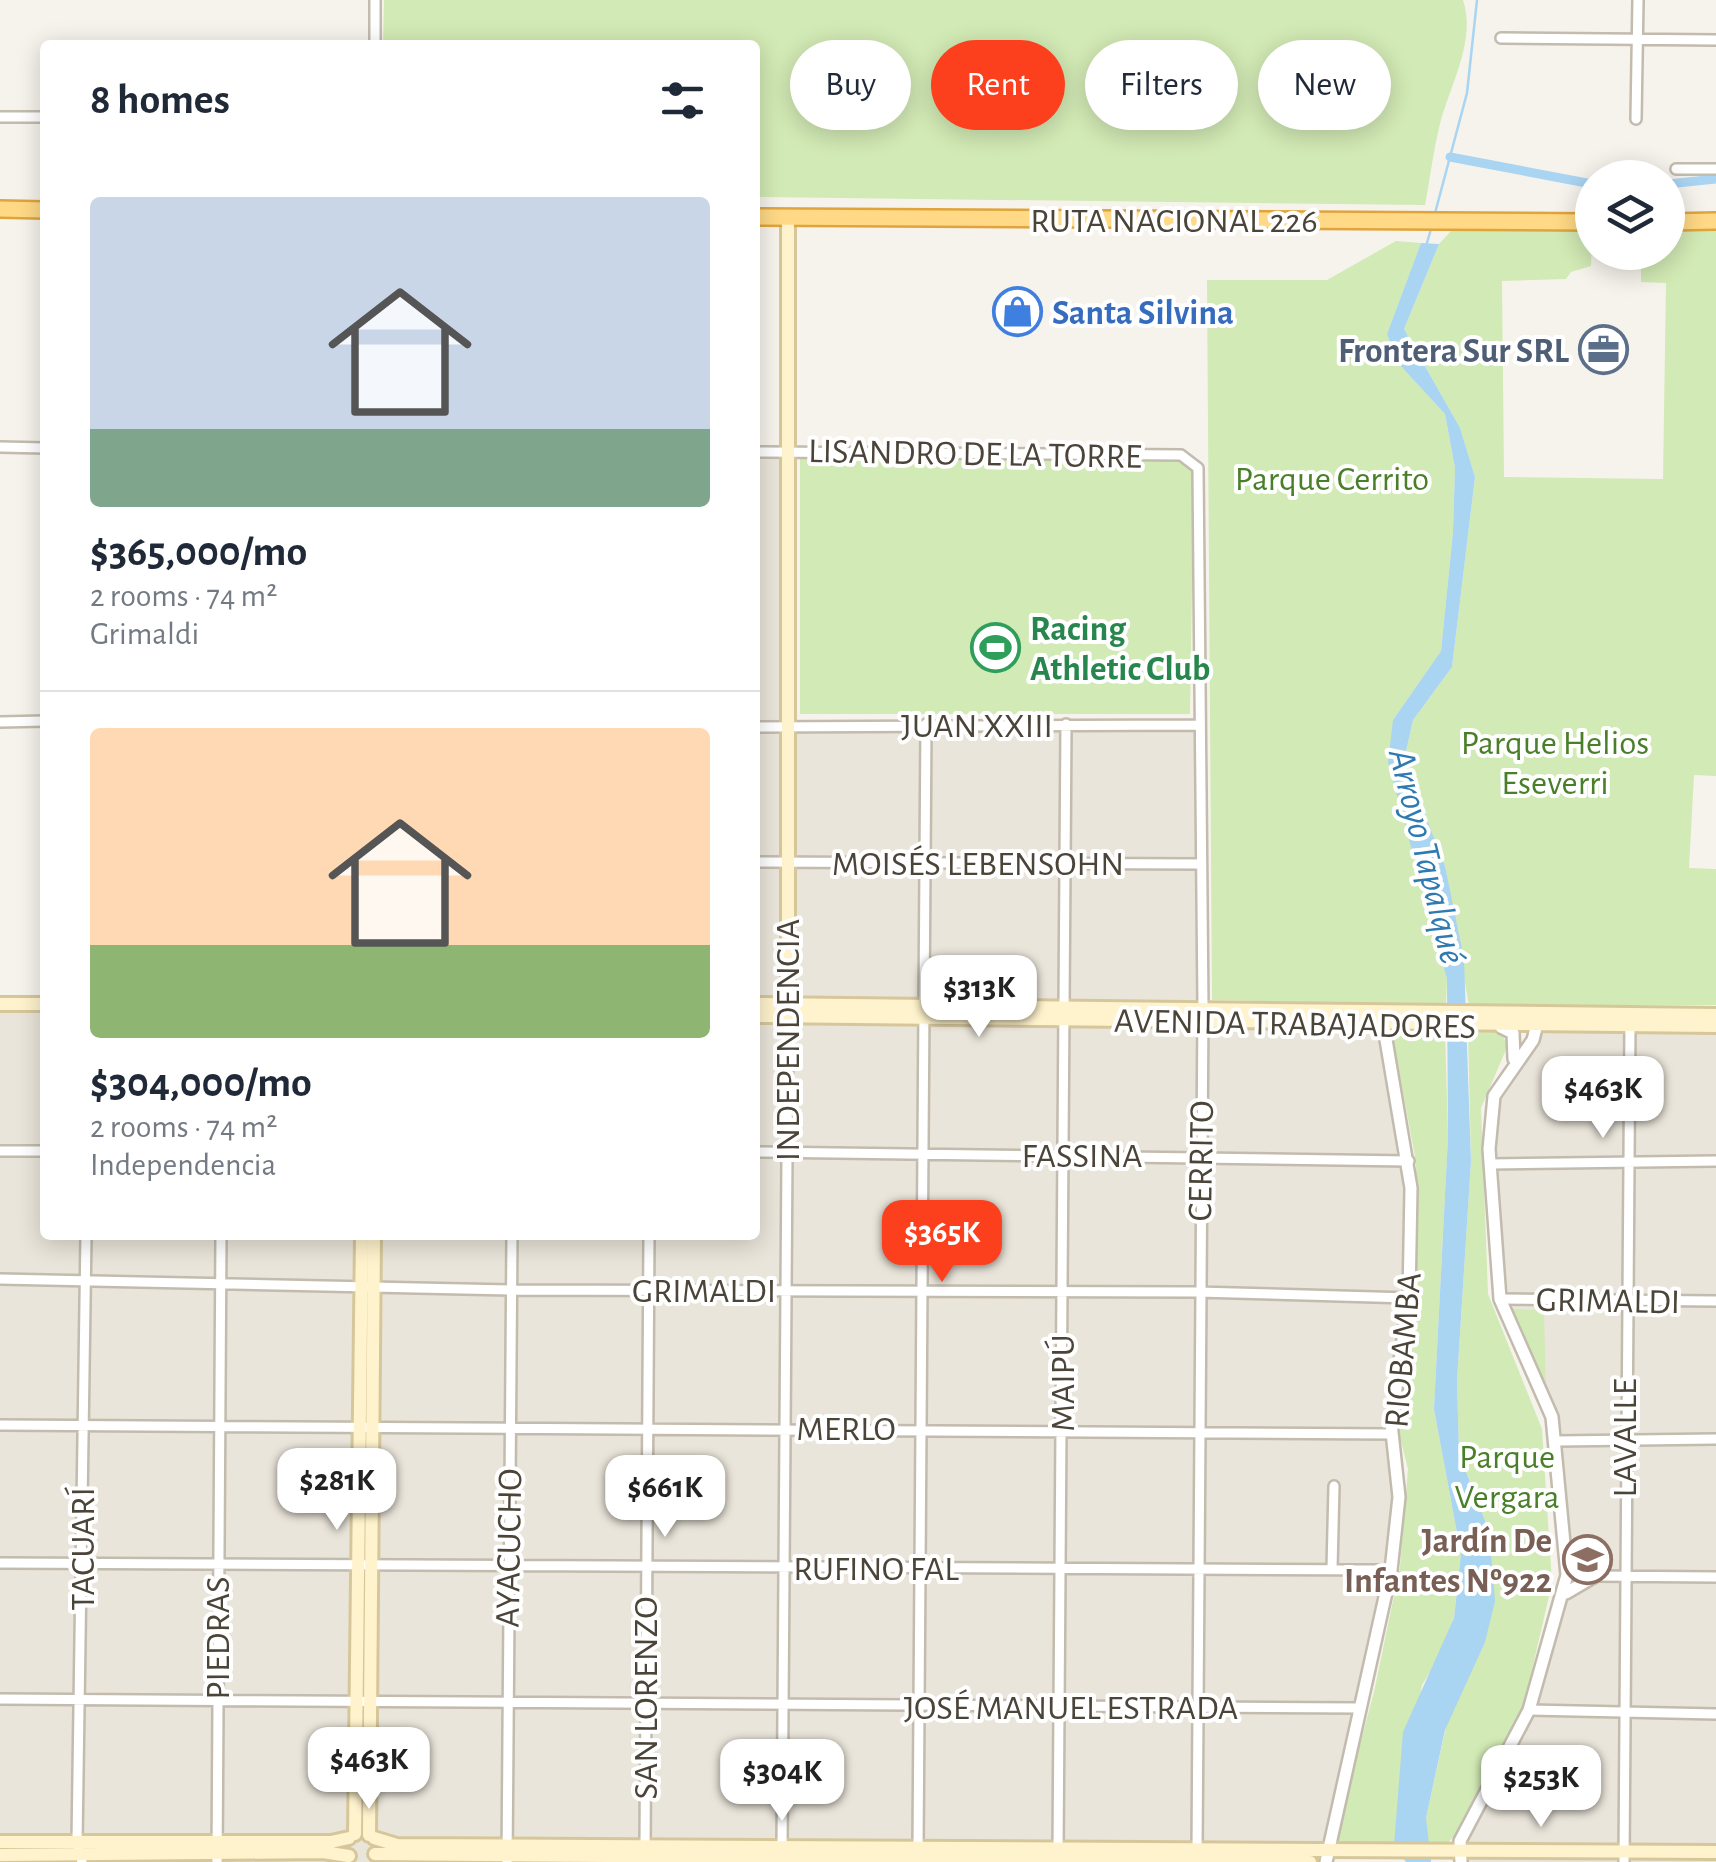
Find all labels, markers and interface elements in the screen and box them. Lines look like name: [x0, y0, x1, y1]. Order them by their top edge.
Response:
chip: Buy: [790, 40, 911, 130]
chip: Rent: [931, 40, 1065, 130]
chip: Filters: [1085, 40, 1238, 130]
chip: New: [1258, 40, 1391, 130]
icon: filters: [655, 73, 710, 128]
text: 8 homes: [90, 79, 230, 121]
map controls: [1575, 160, 1685, 270]
button: layers: [1575, 160, 1685, 270]
street label: RUTA NACIONAL 226: [1030, 204, 1318, 239]
icon: home: [310, 262, 490, 442]
shop icon: Santa Silvina: [991, 286, 1043, 338]
place label: Santa Silvina: [1052, 296, 1234, 331]
office icon: Frontera Sur SRL: [1578, 324, 1630, 376]
place label: Frontera Sur SRL: [1338, 334, 1570, 369]
street label: LISANDRO DE LA TORRE: [808, 434, 1142, 475]
park label: Parque Cerrito: [1235, 462, 1429, 497]
text: $365,000/mo: [90, 531, 307, 573]
text: 2 rooms · 74 m²: [90, 580, 277, 612]
place label: Racing Athletic Club: [1030, 612, 1210, 687]
text: Grimaldi: [90, 618, 199, 650]
sports icon: Racing Athletic Club: [969, 622, 1021, 674]
street label: JUAN XXIII: [901, 709, 1053, 744]
park label: Parque Helios Eseverri: [1461, 726, 1649, 801]
water label: Arroyo Tapalqué: [1381, 744, 1471, 968]
icon: home: [310, 793, 490, 973]
street label: MOISÉS LEBENSOHN: [832, 845, 1124, 882]
street label: INDEPENDENCIA: [771, 919, 806, 1161]
pin: $313K: [909, 955, 1049, 1040]
text: $313K: [943, 971, 1015, 1003]
street label: AVENIDA TRABAJADORES: [1114, 1004, 1476, 1045]
pin: $463K: [1533, 1056, 1673, 1141]
text: $304,000/mo: [90, 1062, 312, 1104]
text: $463K: [1564, 1072, 1642, 1104]
street label: CERRITO: [1183, 1100, 1220, 1222]
text: 2 rooms · 74 m²: [90, 1111, 277, 1143]
street label: FASSINA: [1021, 1139, 1143, 1174]
text: Independencia: [90, 1149, 276, 1181]
pin: $365K: [872, 1200, 1012, 1285]
text: $365K: [904, 1216, 980, 1248]
street label: RIOBAMBA: [1379, 1271, 1428, 1429]
street label: GRIMALDI: [632, 1274, 776, 1309]
street label: GRIMALDI: [1536, 1283, 1680, 1320]
street label: MAIPÚ: [1044, 1334, 1081, 1432]
street label: LAVALLE: [1608, 1378, 1643, 1498]
street label: MERLO: [796, 1412, 896, 1447]
park label: Parque Vergara: [1454, 1440, 1560, 1515]
pin: $281K: [267, 1448, 407, 1533]
pin: $661K: [595, 1455, 735, 1540]
text: $281K: [299, 1464, 375, 1496]
street label: AYACUCHO: [491, 1468, 528, 1628]
text: $661K: [627, 1471, 703, 1503]
street label: TACUARÍ: [64, 1487, 101, 1611]
place label: Jardín De Infantes Nº922: [1344, 1524, 1552, 1599]
school or university icon: Jardín De Infantes Nº922: [1561, 1534, 1613, 1586]
street label: RUFINO FAL: [793, 1552, 959, 1587]
street label: PIEDRAS: [201, 1576, 236, 1700]
street label: SAN LORENZO: [629, 1597, 664, 1799]
street label: JOSÉ MANUEL ESTRADA: [904, 1689, 1238, 1726]
pin: $463K: [299, 1727, 439, 1812]
pin: $304K: [712, 1739, 852, 1824]
text: $463K: [330, 1743, 408, 1775]
pin: $253K: [1471, 1745, 1611, 1830]
text: $304K: [742, 1755, 822, 1787]
text: $253K: [1503, 1761, 1579, 1793]

